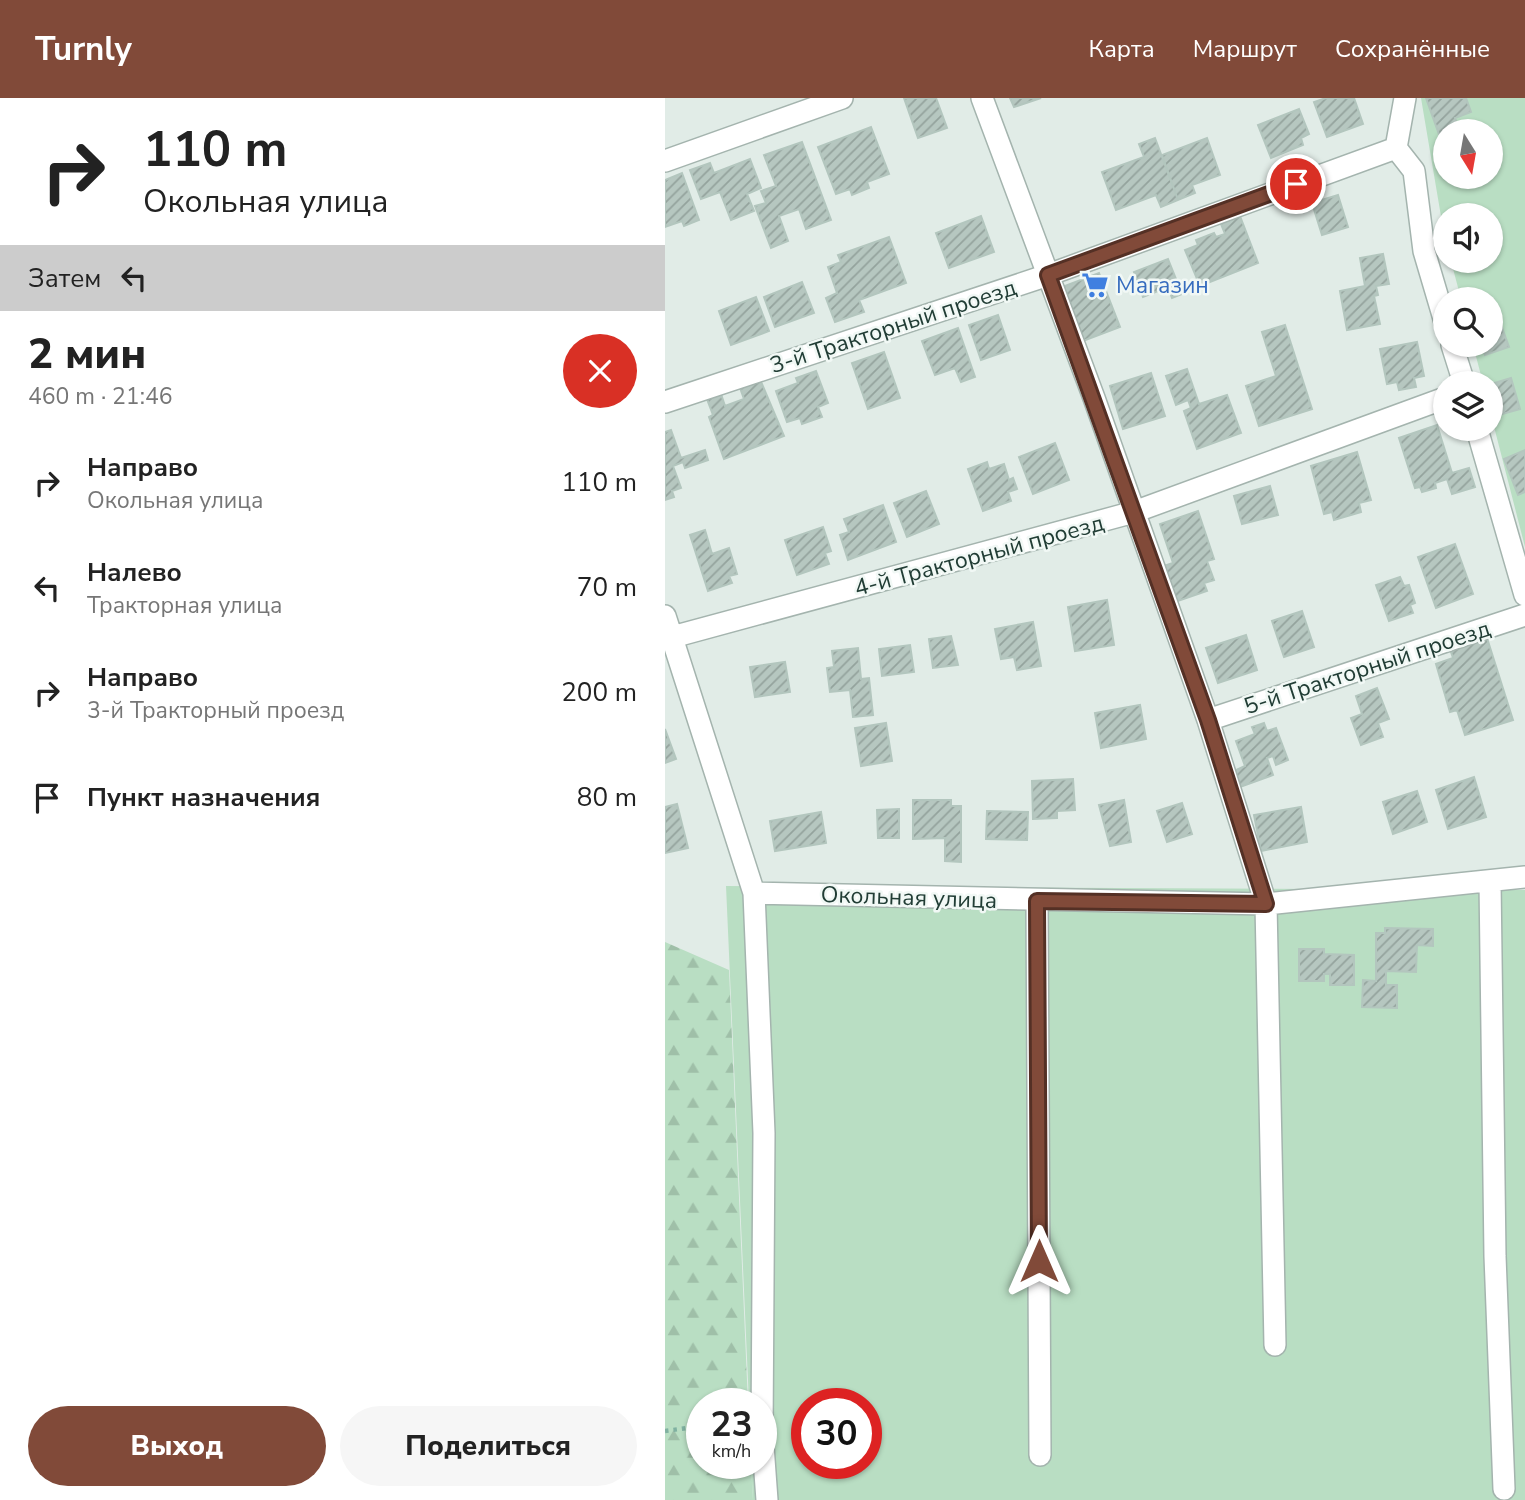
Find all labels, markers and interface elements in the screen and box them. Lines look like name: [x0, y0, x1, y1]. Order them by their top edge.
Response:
text: Turnly: [35, 27, 132, 72]
text: Карта: [1089, 33, 1155, 65]
text: Маршрут: [1193, 33, 1297, 65]
text: Сохранённые: [1335, 33, 1490, 65]
text: 110 m: [143, 116, 287, 183]
north arrow: [1433, 119, 1503, 189]
map controls: [1433, 119, 1503, 441]
icon: right: [28, 126, 119, 217]
pin: [1266, 154, 1326, 214]
icon: arrive: [1277, 165, 1315, 203]
text: Окольная улица: [143, 180, 388, 223]
button: sound: [1433, 203, 1503, 273]
icon: left: [115, 259, 153, 297]
text: Затем: [28, 261, 101, 296]
supermarket icon: Магазин: [1080, 270, 1110, 300]
place label: Магазин: [1116, 270, 1209, 301]
street label: 3-й Тракторный проезд: [766, 272, 1020, 381]
button: search: [1433, 287, 1503, 357]
text: 2 мин: [28, 326, 146, 383]
button: close: [563, 334, 637, 408]
button: layers: [1433, 371, 1503, 441]
text: 460 m · 21:46: [28, 381, 173, 412]
text: Направо: [87, 450, 198, 485]
icon: right: [28, 464, 66, 502]
text: 110 m: [561, 465, 637, 500]
text: Окольная улица: [87, 485, 263, 516]
street label: 4-й Тракторный проезд: [851, 507, 1107, 604]
text: Налево: [87, 555, 182, 590]
icon: left: [28, 569, 66, 607]
text: 70 m: [577, 570, 637, 605]
text: Тракторная улица: [87, 590, 282, 621]
street label: 5-й Тракторный проезд: [1240, 613, 1494, 722]
text: Направо: [87, 660, 198, 695]
icon: right: [28, 674, 66, 712]
text: 200 m: [561, 675, 637, 710]
text: 3-й Тракторный проезд: [87, 695, 344, 726]
icon: arrive: [28, 779, 66, 817]
text: Пункт назначения: [87, 780, 320, 815]
text: 80 m: [577, 780, 637, 815]
street label: Окольная улица: [820, 879, 998, 916]
position arrow: [1002, 1224, 1076, 1298]
speed limit sign: 30: [791, 1388, 882, 1479]
text: 23: [710, 1401, 753, 1448]
button: Выход: [28, 1406, 326, 1486]
button: Поделиться: [340, 1406, 637, 1486]
text: km/h: [712, 1439, 751, 1463]

